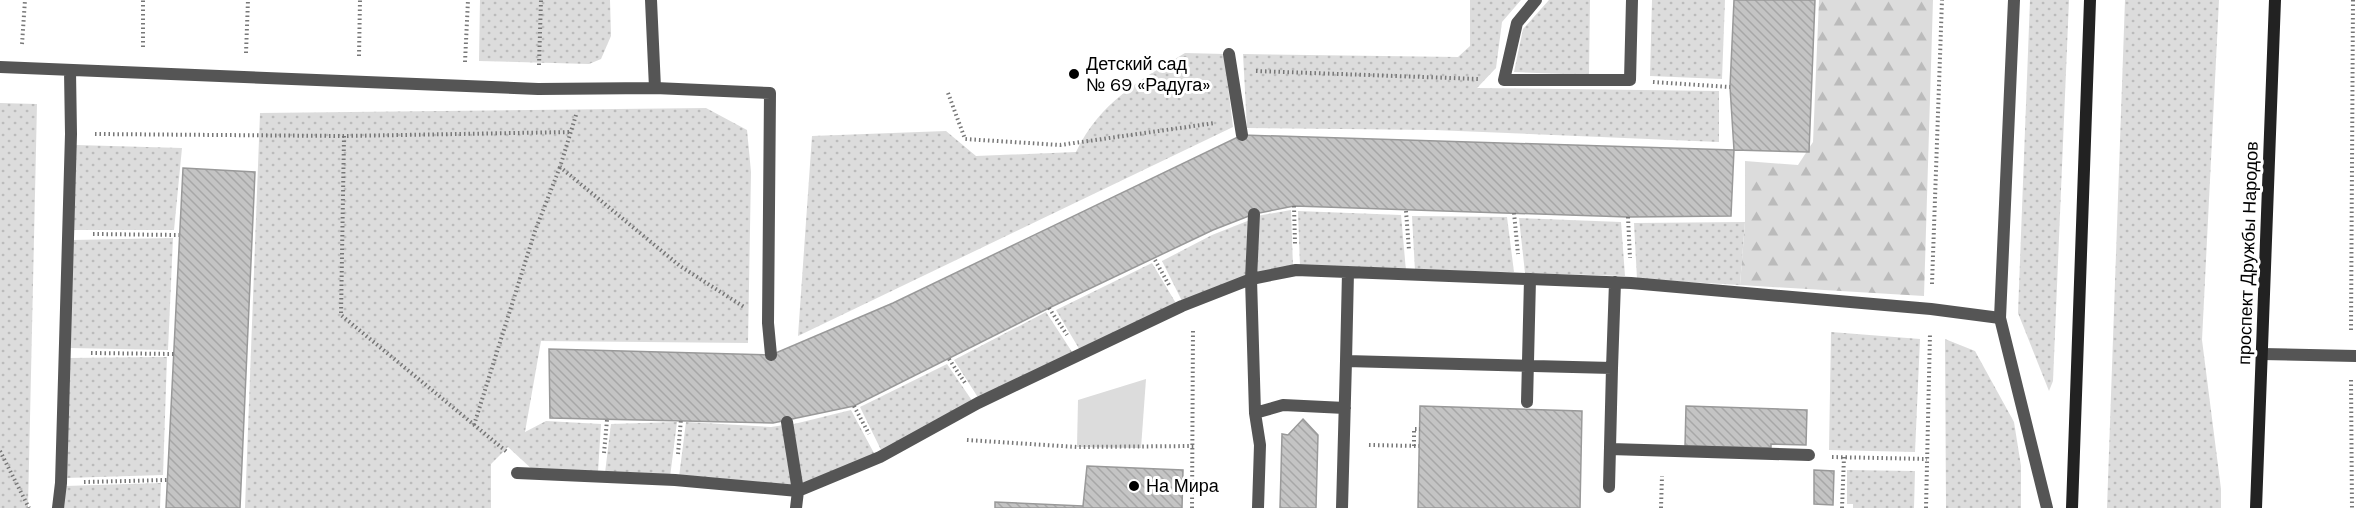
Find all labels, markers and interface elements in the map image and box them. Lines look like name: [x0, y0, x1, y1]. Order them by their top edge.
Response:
place label: Детский сад № 69 «Радуга»: [1086, 52, 1211, 97]
marker: Детский сад № 69 «Радуга»: [1067, 67, 1081, 81]
street label: проспект Дружбы Народов: [2232, 141, 2264, 365]
place label: На Мира: [1146, 474, 1220, 498]
marker: На Мира: [1127, 479, 1141, 493]

